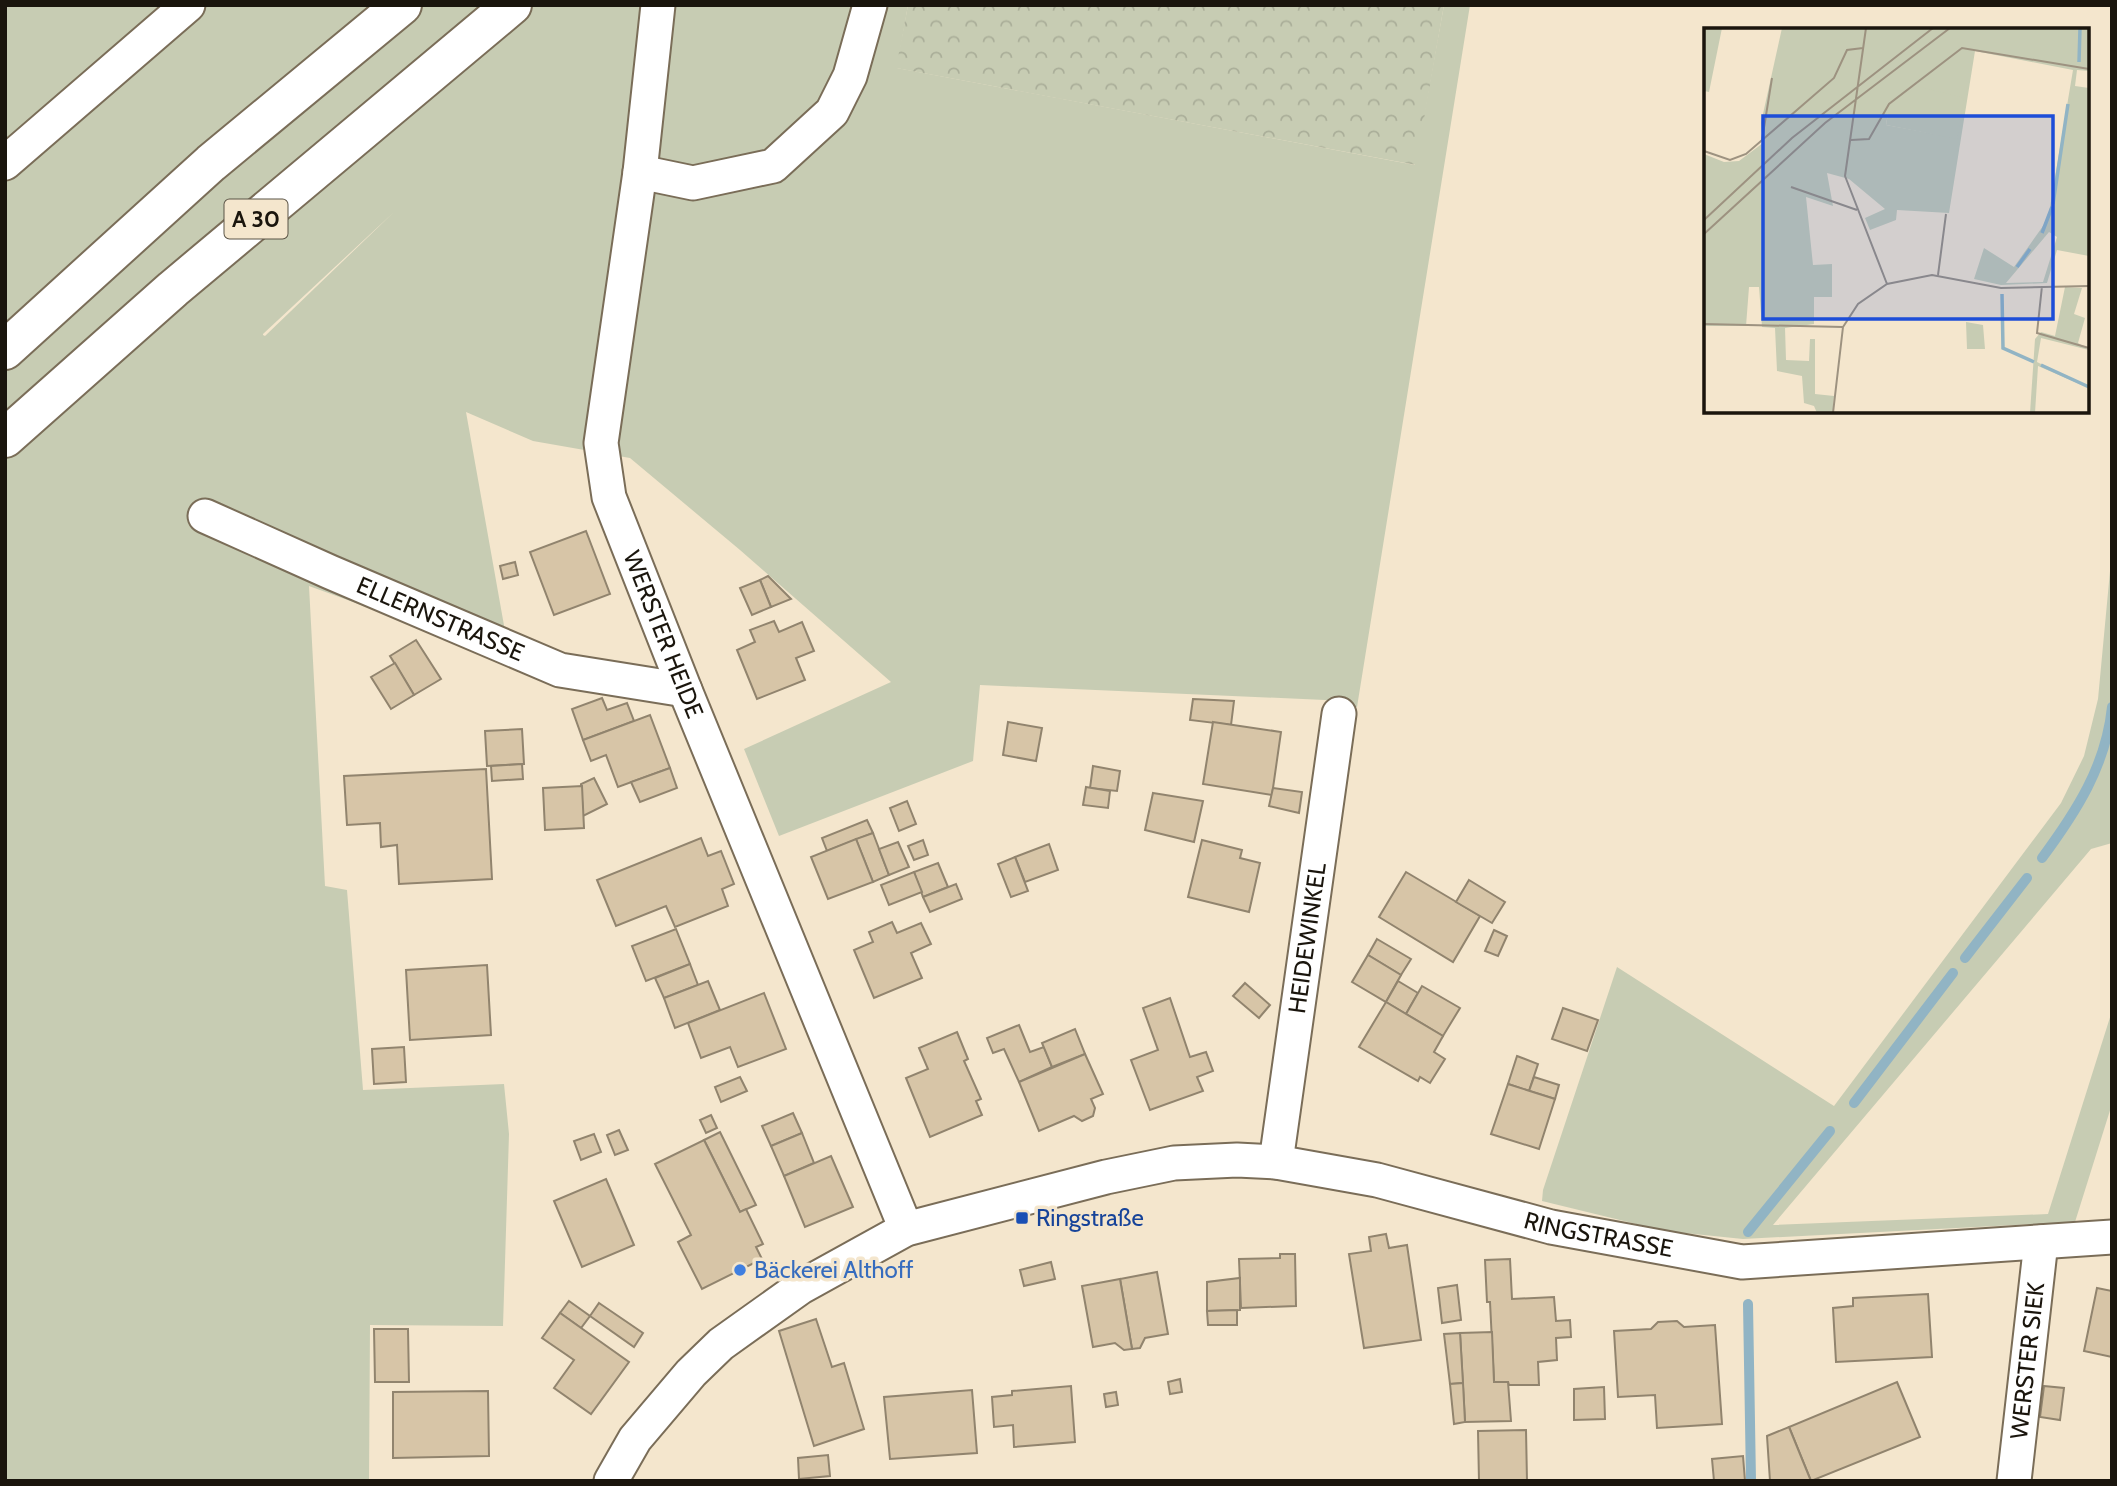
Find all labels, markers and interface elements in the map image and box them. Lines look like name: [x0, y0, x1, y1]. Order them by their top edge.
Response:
inset map: [1704, 28, 2089, 413]
road number: A 30: [224, 200, 288, 238]
street label: WERSTER HEIDE: [618, 546, 710, 722]
street label: ELLERNSTRASSE: [352, 570, 529, 667]
street label: HEIDEWINKEL: [1282, 861, 1332, 1015]
place label: Ringstraße: [1036, 1203, 1144, 1232]
street label: RINGSTRASSE: [1521, 1205, 1675, 1263]
marker: Ringstraße: [1014, 1210, 1030, 1226]
place label: Bäckerei Althoff: [754, 1255, 914, 1284]
marker: Bäckerei Althoff: [732, 1262, 748, 1278]
street label: WERSTER SIEK: [2004, 1280, 2050, 1441]

